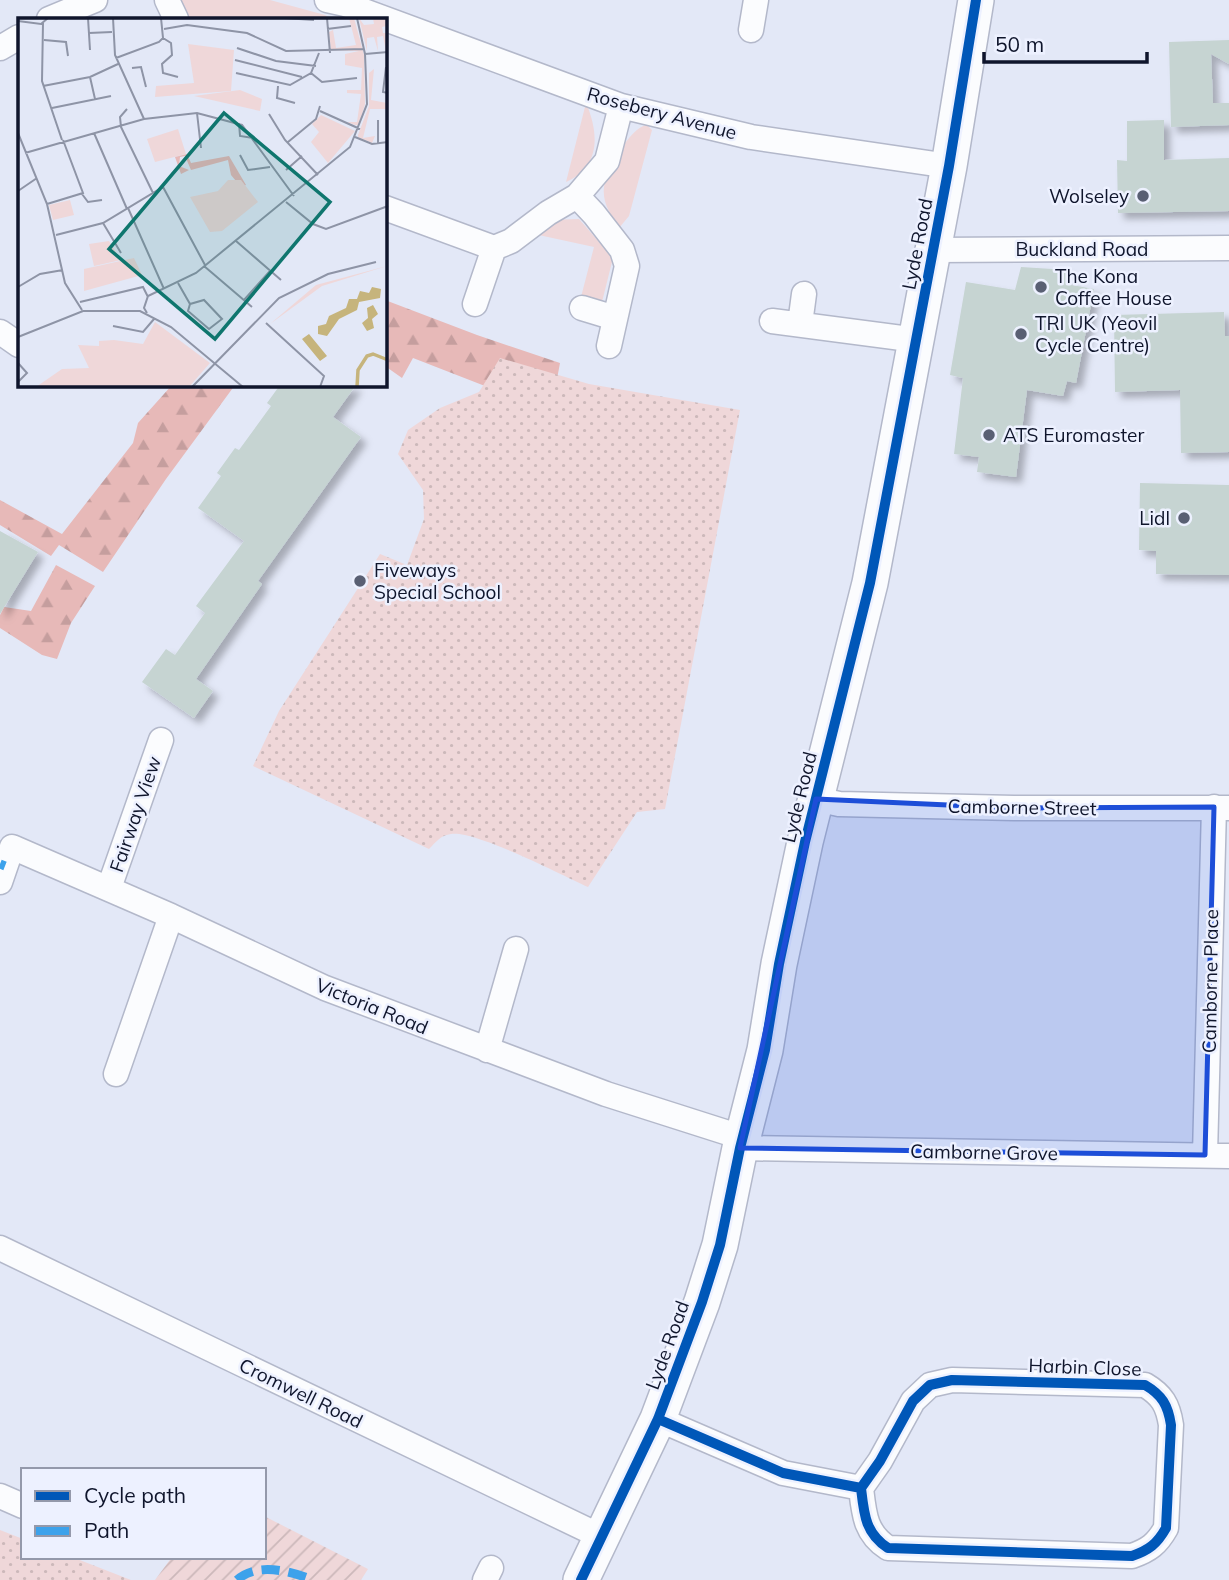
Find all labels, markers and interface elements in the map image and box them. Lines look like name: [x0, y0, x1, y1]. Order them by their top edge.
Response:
inset map: [18, 18, 387, 387]
scale bar: [984, 21, 1147, 65]
text: 50 m: [995, 31, 1044, 57]
street label: Rosebery Avenue: [585, 81, 739, 145]
place label: Wolseley: [1049, 184, 1129, 208]
marker: Wolseley: [1135, 188, 1151, 204]
street label: Lyde Road: [896, 196, 938, 292]
street label: Buckland Road: [1015, 237, 1149, 261]
place label: The Kona Coffee House: [1055, 264, 1172, 310]
marker: The Kona Coffee House: [1033, 279, 1049, 295]
place label: TRI UK (Yeovil Cycle Centre): [1035, 311, 1157, 357]
marker: TRI UK (Yeovil Cycle Centre): [1013, 326, 1029, 342]
place label: ATS Euromaster: [1003, 423, 1144, 447]
marker: ATS Euromaster: [981, 427, 997, 443]
place label: Lidl: [1139, 506, 1170, 530]
marker: Lidl: [1176, 510, 1192, 526]
place label: Fiveways Special School: [374, 558, 501, 604]
marker: Fiveways Special School: [352, 573, 368, 589]
street label: Lyde Road: [776, 749, 822, 845]
street label: Fairway View: [104, 753, 166, 875]
street label: Camborne Street: [947, 794, 1097, 820]
street label: Camborne Place: [1197, 909, 1223, 1053]
street label: Victoria Road: [312, 973, 432, 1039]
street label: Camborne Grove: [910, 1139, 1058, 1165]
street label: Lyde Road: [640, 1297, 694, 1393]
street label: Cromwell Road: [235, 1353, 367, 1433]
street label: Harbin Close: [1028, 1353, 1142, 1381]
legend: [21, 1468, 266, 1559]
text: Cycle path: [84, 1482, 186, 1508]
text: Path: [84, 1517, 129, 1543]

